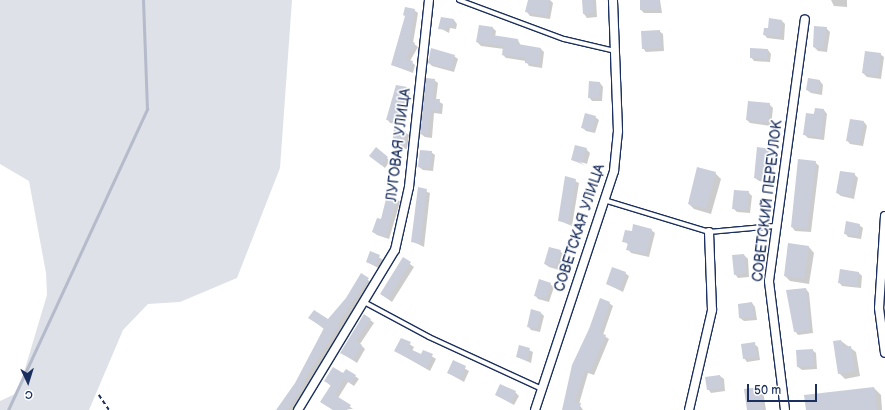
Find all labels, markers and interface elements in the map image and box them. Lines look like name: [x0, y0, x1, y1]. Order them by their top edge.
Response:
street label: ЛУГОВАЯ УЛИЦА: [384, 88, 414, 202]
street label: СОВЕТСКИЙ ПЕРЕУЛОК: [750, 119, 786, 283]
street label: СОВЕТСКАЯ УЛИЦА: [551, 162, 609, 294]
north arrow: [8, 362, 48, 402]
scale bar: [749, 376, 819, 402]
text: 50 m: [754, 383, 781, 398]
text: С: [25, 388, 33, 401]

